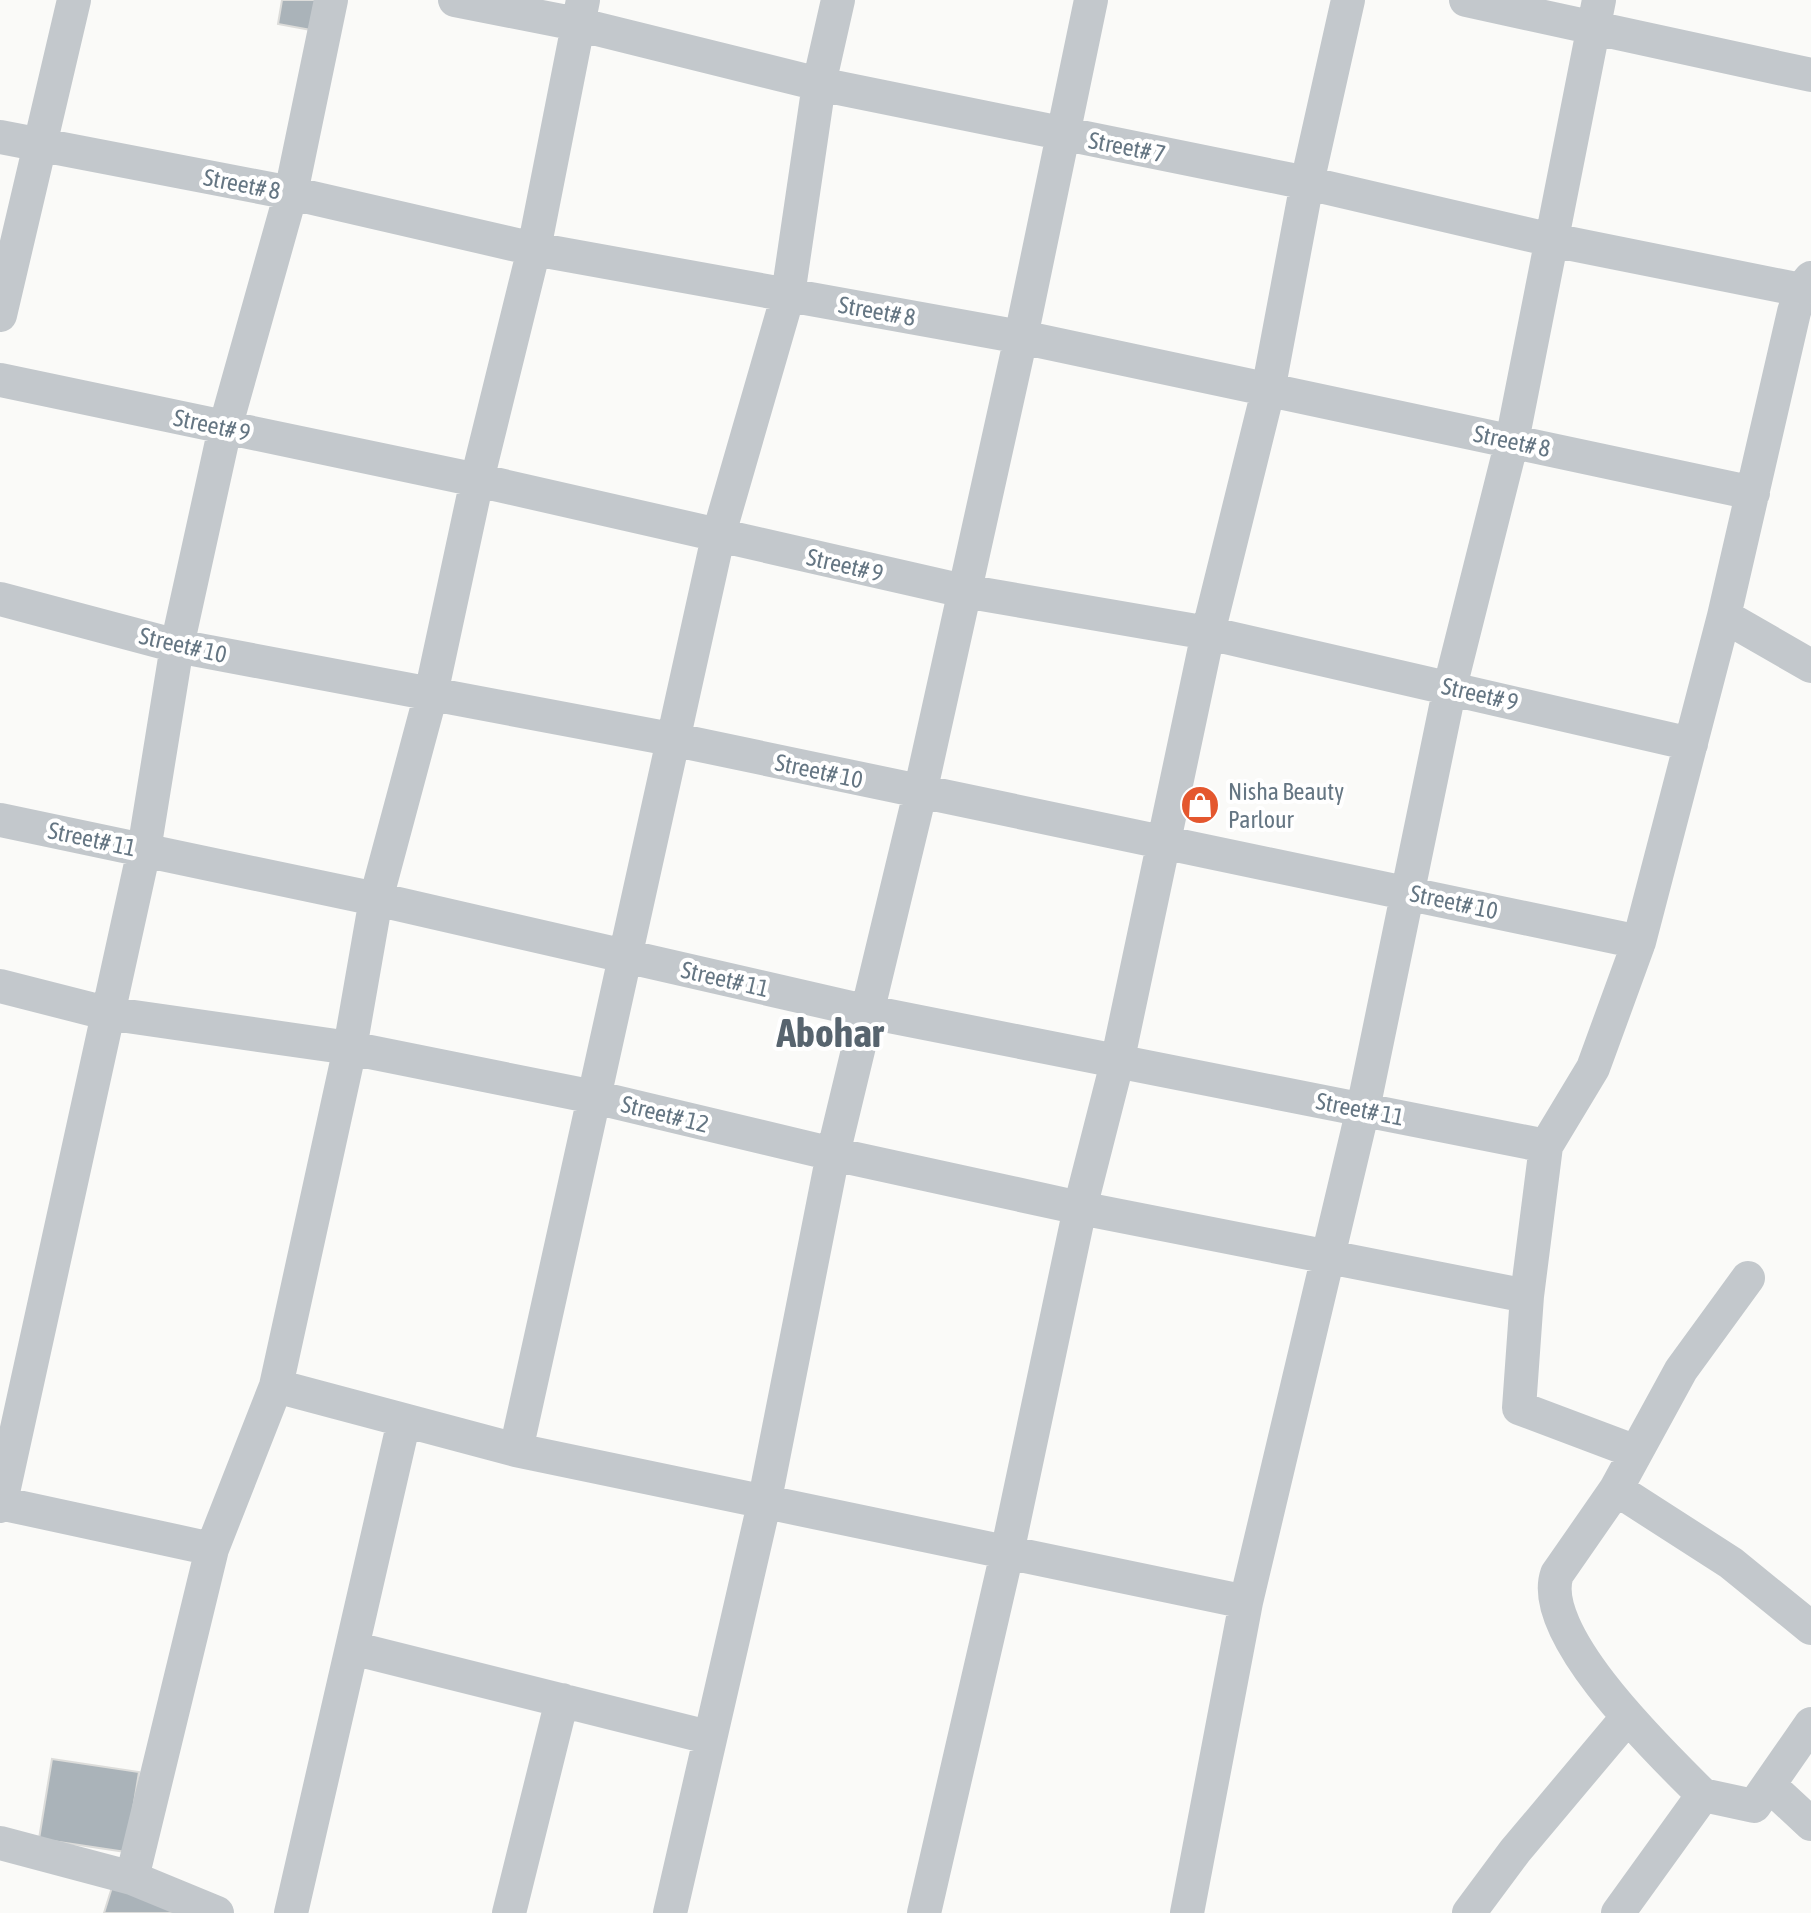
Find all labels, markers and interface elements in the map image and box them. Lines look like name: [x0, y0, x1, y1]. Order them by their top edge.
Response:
street label: Street# 7: [1086, 126, 1168, 168]
street label: Street# 8: [201, 163, 283, 205]
street label: Street# 8: [836, 291, 918, 331]
street label: Street# 9: [171, 404, 253, 446]
street label: Street# 8: [1471, 420, 1553, 462]
street label: Street# 9: [804, 543, 886, 587]
street label: Street# 10: [137, 622, 229, 668]
street label: Street# 9: [1439, 672, 1521, 716]
street label: Street# 10: [773, 749, 865, 793]
place label: Nisha Beauty Parlour: [1228, 778, 1344, 833]
shop icon: Nisha Beauty Parlour: [1179, 784, 1221, 826]
street label: Street# 11: [46, 817, 138, 861]
street label: Street# 10: [1408, 880, 1500, 924]
street label: Street# 11: [679, 956, 771, 1002]
district label: Abohar: [775, 1010, 885, 1055]
street label: Street# 11: [1314, 1087, 1406, 1131]
street label: Street# 12: [619, 1090, 711, 1138]

